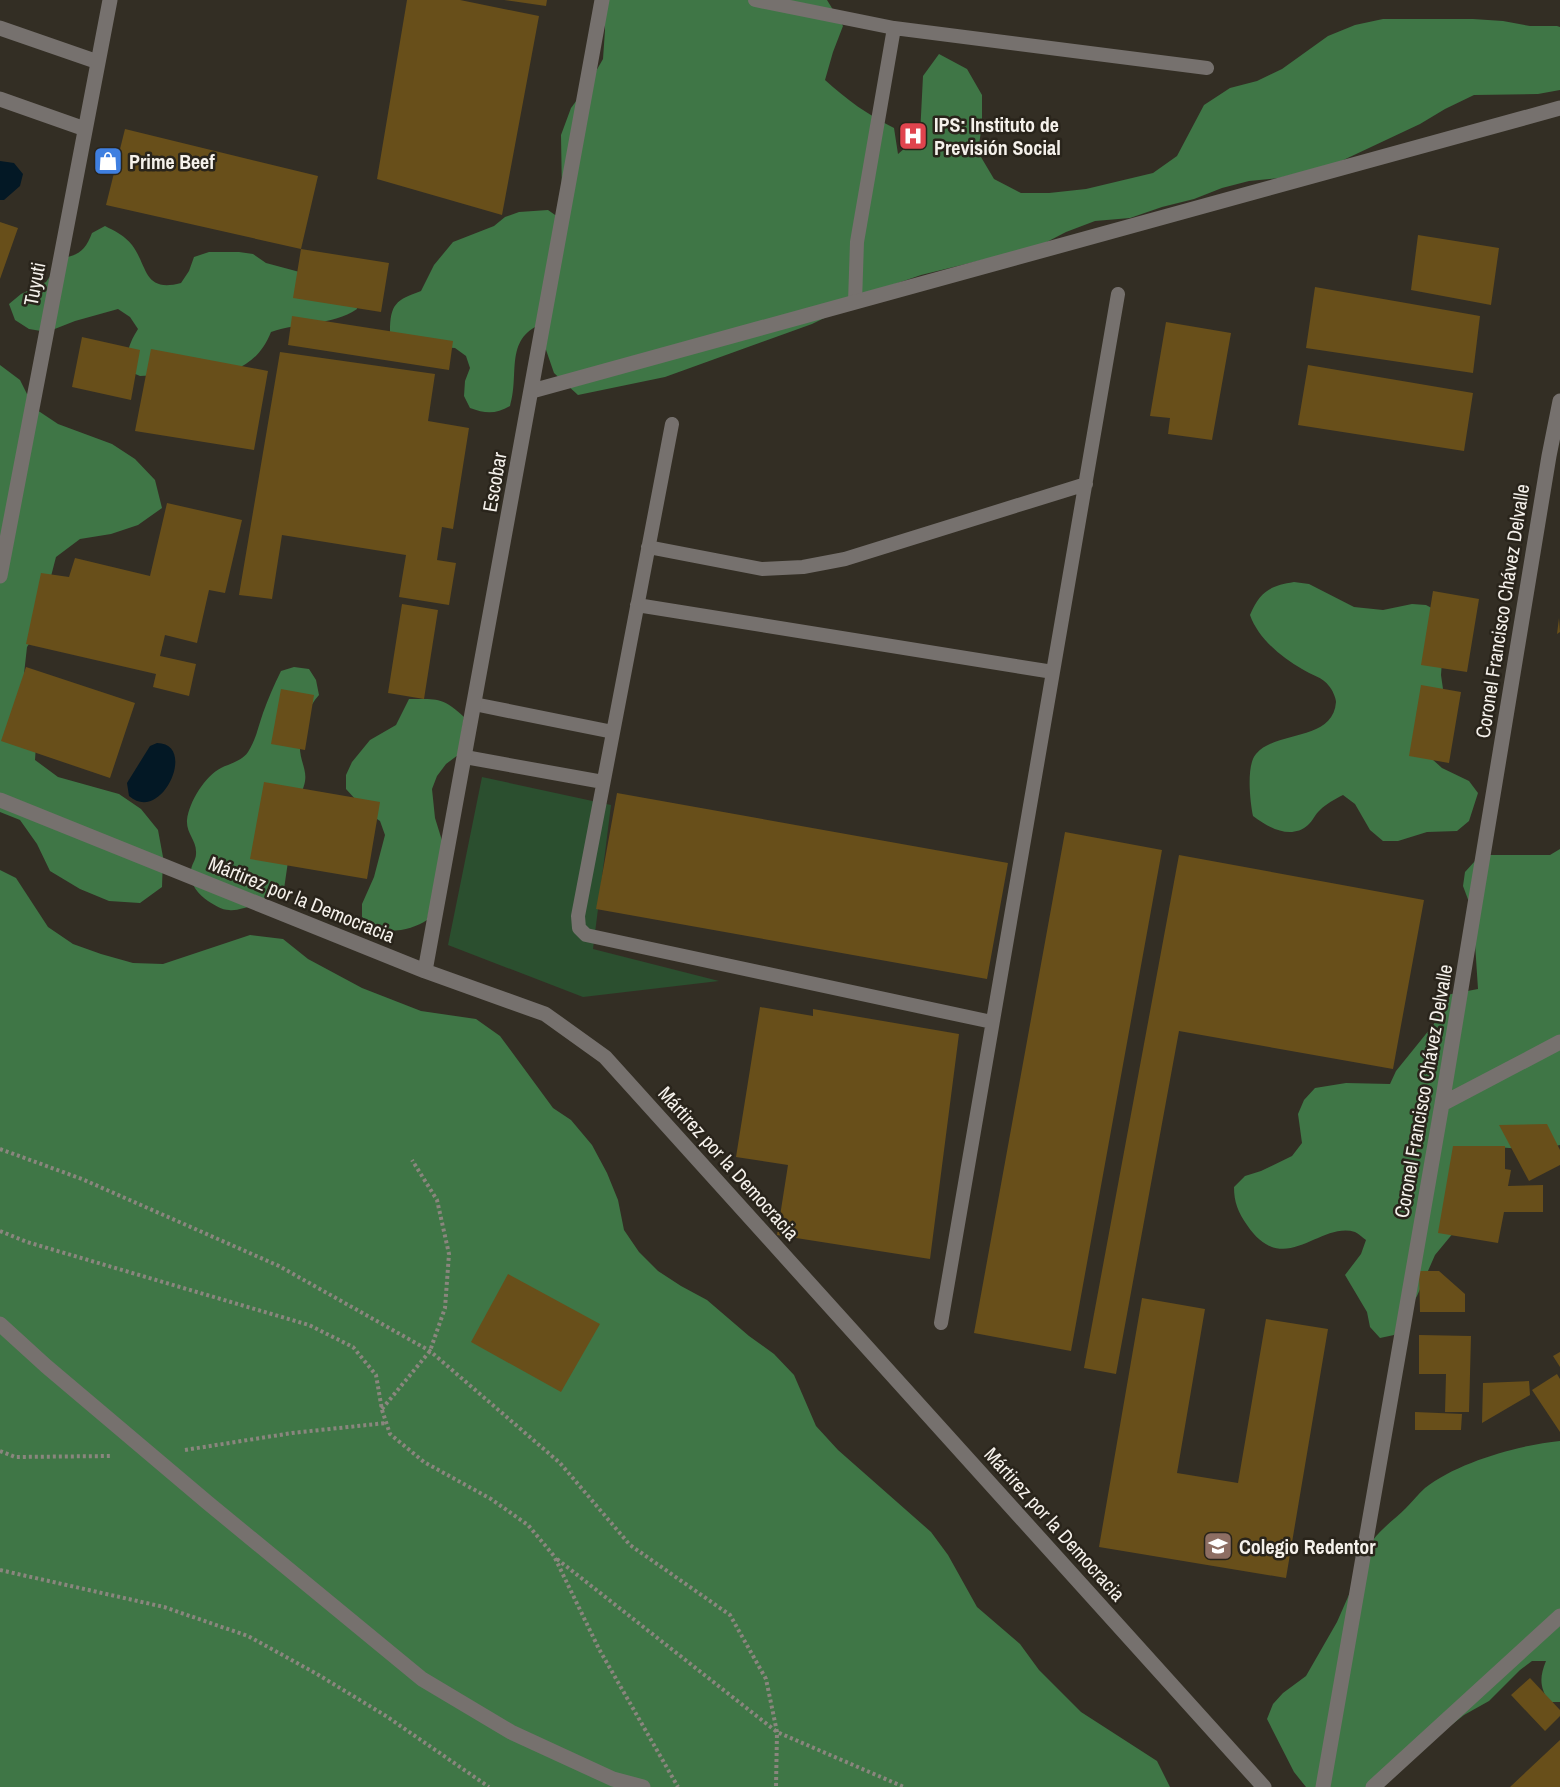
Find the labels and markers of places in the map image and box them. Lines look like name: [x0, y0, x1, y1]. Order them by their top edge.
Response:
place label: IPS: Instituto de Previsión Social: [934, 111, 1061, 161]
hospital icon: IPS: Instituto de Previsión Social: [897, 120, 929, 152]
shop icon: Prime Beef: [92, 145, 124, 177]
place label: Prime Beef: [129, 148, 215, 175]
school or university icon: Colegio Redentor: [1202, 1530, 1234, 1562]
place label: Colegio Redentor: [1239, 1533, 1376, 1560]

